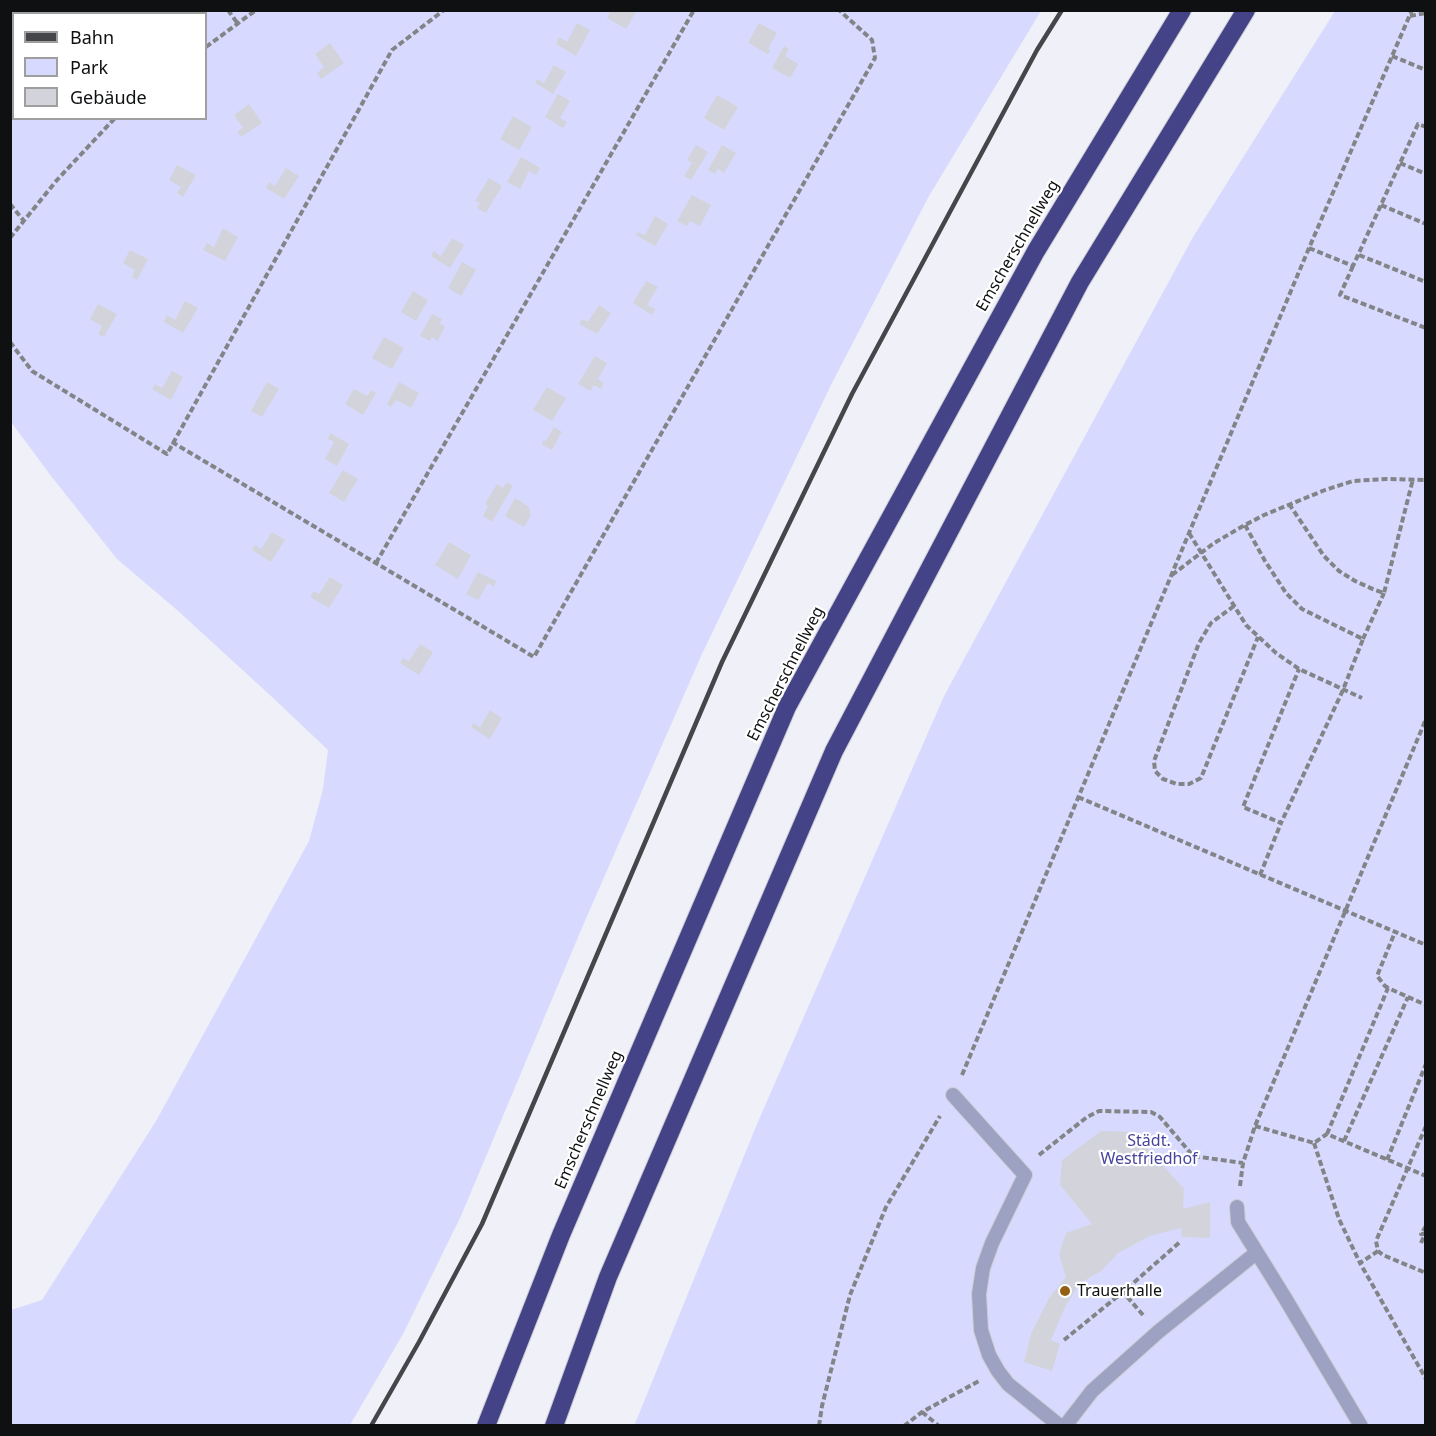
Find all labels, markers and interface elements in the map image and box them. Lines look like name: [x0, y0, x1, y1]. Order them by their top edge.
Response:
legend: [12, 12, 207, 120]
text: Bahn: [70, 25, 114, 49]
text: Park: [70, 55, 108, 79]
text: Gebäude: [70, 85, 147, 109]
street label: Emscherschnellweg: [973, 177, 1063, 315]
street label: Emscherschnellweg: [744, 603, 828, 745]
street label: Emscherschnellweg: [551, 1048, 627, 1192]
park label: Städt. Westfriedhof: [1100, 1131, 1198, 1169]
place label: Trauerhalle: [1077, 1281, 1162, 1301]
marker: Trauerhalle: [1058, 1284, 1072, 1298]

